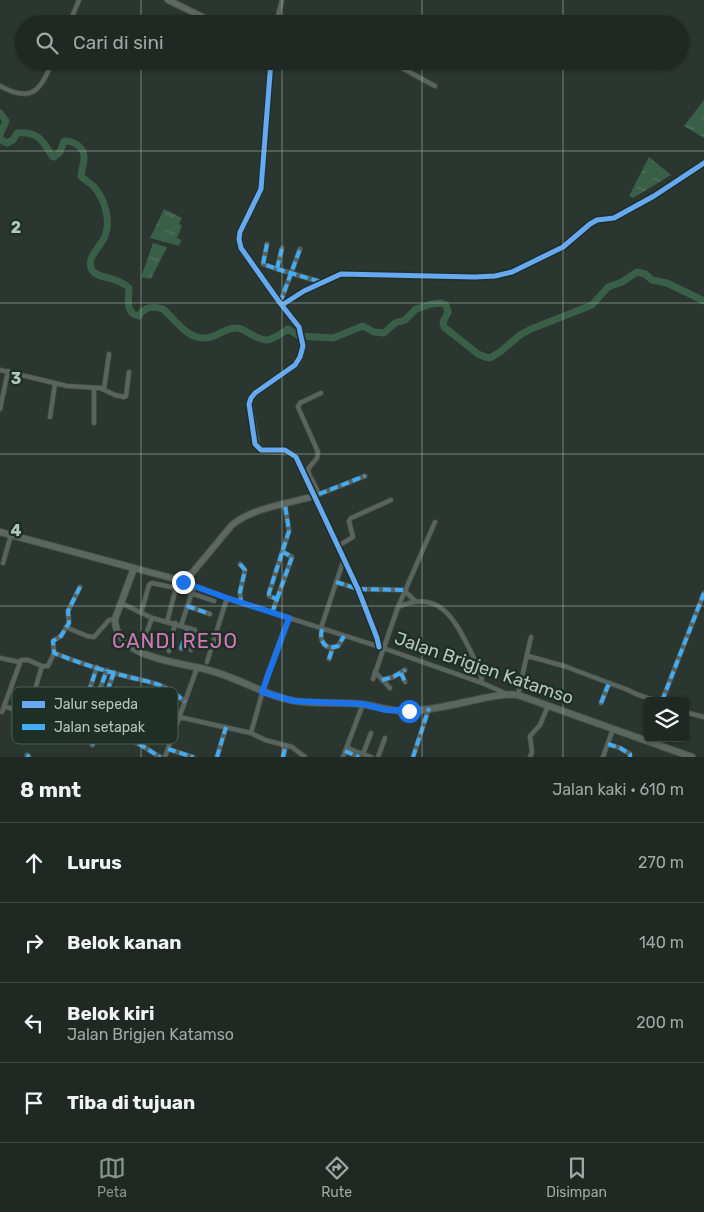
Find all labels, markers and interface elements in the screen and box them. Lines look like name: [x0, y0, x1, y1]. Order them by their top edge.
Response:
search box: [15, 15, 689, 70]
icon: search: [33, 29, 61, 57]
text: Cari di sini: [73, 31, 164, 54]
text: 2: [11, 218, 21, 237]
text: 3: [11, 369, 21, 388]
text: 4: [11, 521, 22, 540]
route end: [172, 571, 195, 594]
street label: Jalan Brigjen Katamso: [392, 627, 576, 709]
district label: CANDI REJO: [112, 629, 238, 653]
legend: [12, 687, 178, 744]
text: Jalur sepeda: [54, 696, 138, 713]
map controls: [644, 697, 689, 742]
button: layers: [644, 697, 689, 742]
route start: [398, 700, 421, 723]
text: Jalan setapak: [54, 719, 146, 736]
text: 8 mnt: [20, 777, 81, 802]
text: Jalan kaki · 610 m: [552, 780, 684, 799]
icon: ahead: [20, 849, 48, 877]
text: Lurus: [67, 851, 122, 874]
text: 270 m: [638, 853, 684, 872]
icon: right: [20, 929, 48, 957]
text: Belok kanan: [67, 931, 182, 954]
text: 140 m: [639, 933, 684, 952]
text: Belok kiri: [67, 1002, 154, 1025]
icon: left: [20, 1009, 48, 1037]
text: 200 m: [636, 1013, 684, 1032]
text: Jalan Brigjen Katamso: [67, 1025, 234, 1044]
icon: arrive: [20, 1089, 48, 1117]
text: Tiba di tujuan: [67, 1091, 195, 1114]
tab: Peta: [97, 1154, 127, 1201]
tab: Rute: [321, 1154, 352, 1201]
tab: Disimpan: [546, 1154, 607, 1201]

